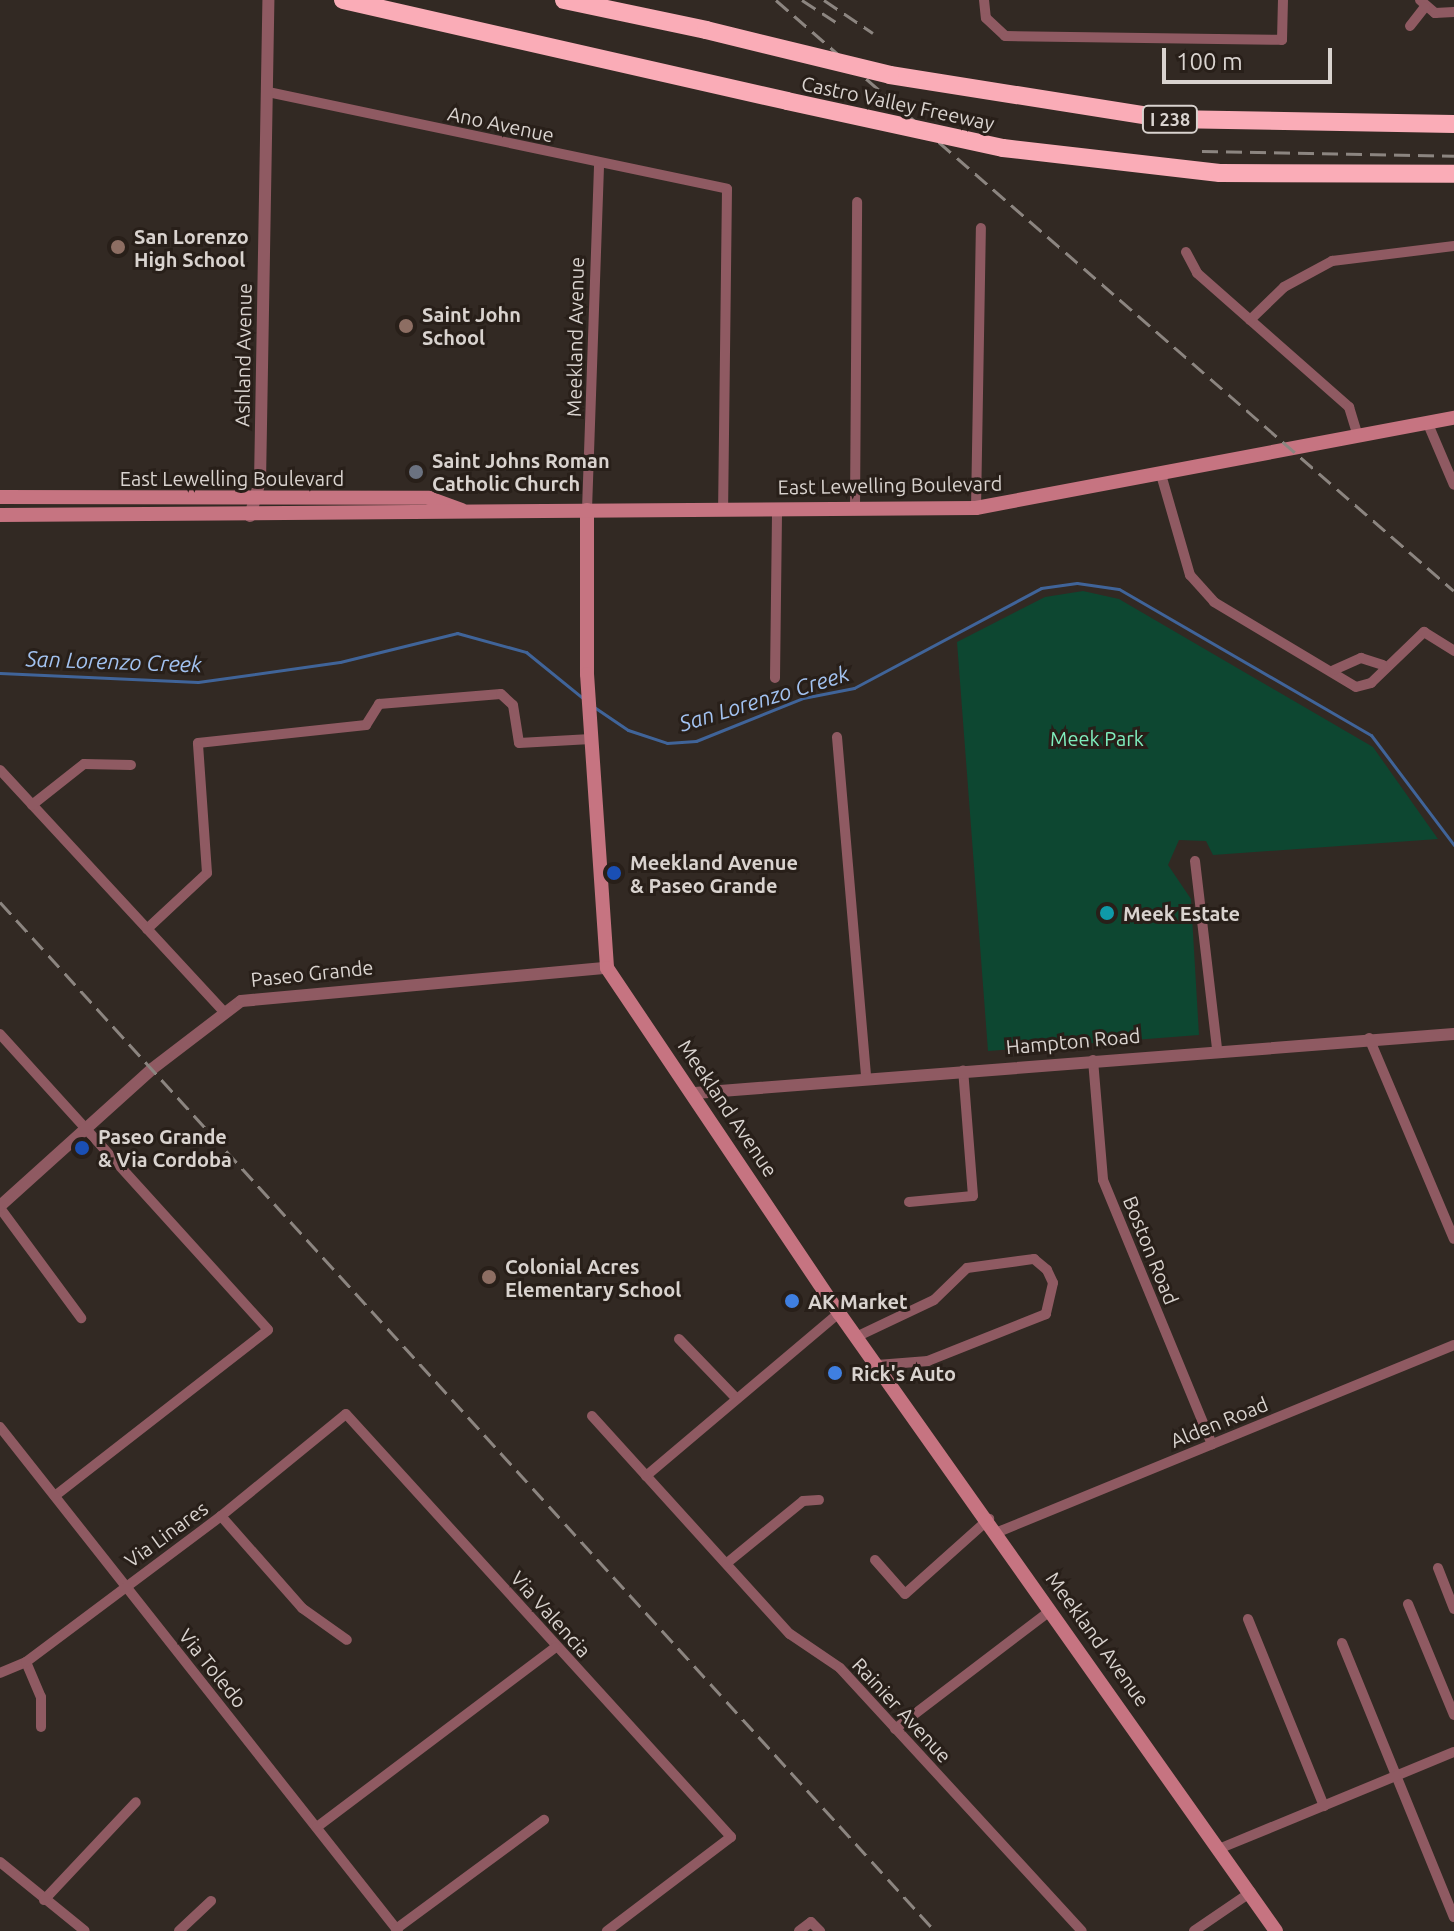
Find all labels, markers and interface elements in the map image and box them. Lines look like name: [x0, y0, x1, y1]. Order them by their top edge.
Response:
scale bar: [1166, 32, 1336, 82]
text: 100 m: [1176, 48, 1243, 75]
street label: Castro Valley Freeway: [799, 71, 997, 135]
street label: Ano Avenue: [446, 101, 556, 147]
road number: I 238: [1140, 105, 1200, 133]
place label: San Lorenzo High School: [134, 224, 249, 271]
marker: San Lorenzo High School: [109, 238, 127, 256]
street label: Meekland Avenue: [562, 257, 588, 417]
street label: Ashland Avenue: [230, 283, 256, 427]
place label: Saint John School: [422, 302, 521, 349]
marker: Saint John School: [397, 317, 415, 335]
place label: Saint Johns Roman Catholic Church: [432, 448, 610, 495]
marker: Saint Johns Roman Catholic Church: [407, 463, 425, 481]
street label: East Lewelling Boulevard: [120, 466, 344, 490]
street label: East Lewelling Boulevard: [778, 471, 1002, 499]
water label: San Lorenzo Creek: [25, 645, 203, 677]
water label: San Lorenzo Creek: [676, 660, 852, 736]
park label: Meek Park: [1050, 726, 1144, 750]
place label: Meekland Avenue & Paseo Grande: [630, 850, 798, 897]
marker: Meekland Avenue & Paseo Grande: [605, 864, 623, 882]
place label: Meek Estate: [1123, 901, 1240, 925]
marker: Meek Estate: [1098, 904, 1116, 922]
street label: Paseo Grande: [249, 955, 375, 991]
street label: Hampton Road: [1005, 1023, 1141, 1059]
street label: Meekland Avenue: [673, 1035, 783, 1181]
place label: Paseo Grande & Via Cordoba: [98, 1124, 232, 1171]
marker: Paseo Grande & Via Cordoba: [73, 1139, 91, 1157]
street label: Boston Road: [1118, 1192, 1184, 1308]
place label: Colonial Acres Elementary School: [505, 1254, 681, 1301]
marker: Colonial Acres Elementary School: [480, 1268, 498, 1286]
place label: AK Market: [808, 1289, 908, 1313]
marker: AK Market: [783, 1292, 801, 1310]
place label: Rick's Auto: [851, 1361, 956, 1385]
marker: Rick's Auto: [826, 1364, 844, 1382]
street label: Alden Road: [1167, 1392, 1271, 1452]
street label: Via Linares: [120, 1496, 212, 1572]
street label: Via Valencia: [506, 1566, 596, 1662]
street label: Meekland Avenue: [1041, 1567, 1155, 1711]
street label: Via Toledo: [174, 1624, 252, 1712]
street label: Rainier Avenue: [847, 1653, 957, 1767]

